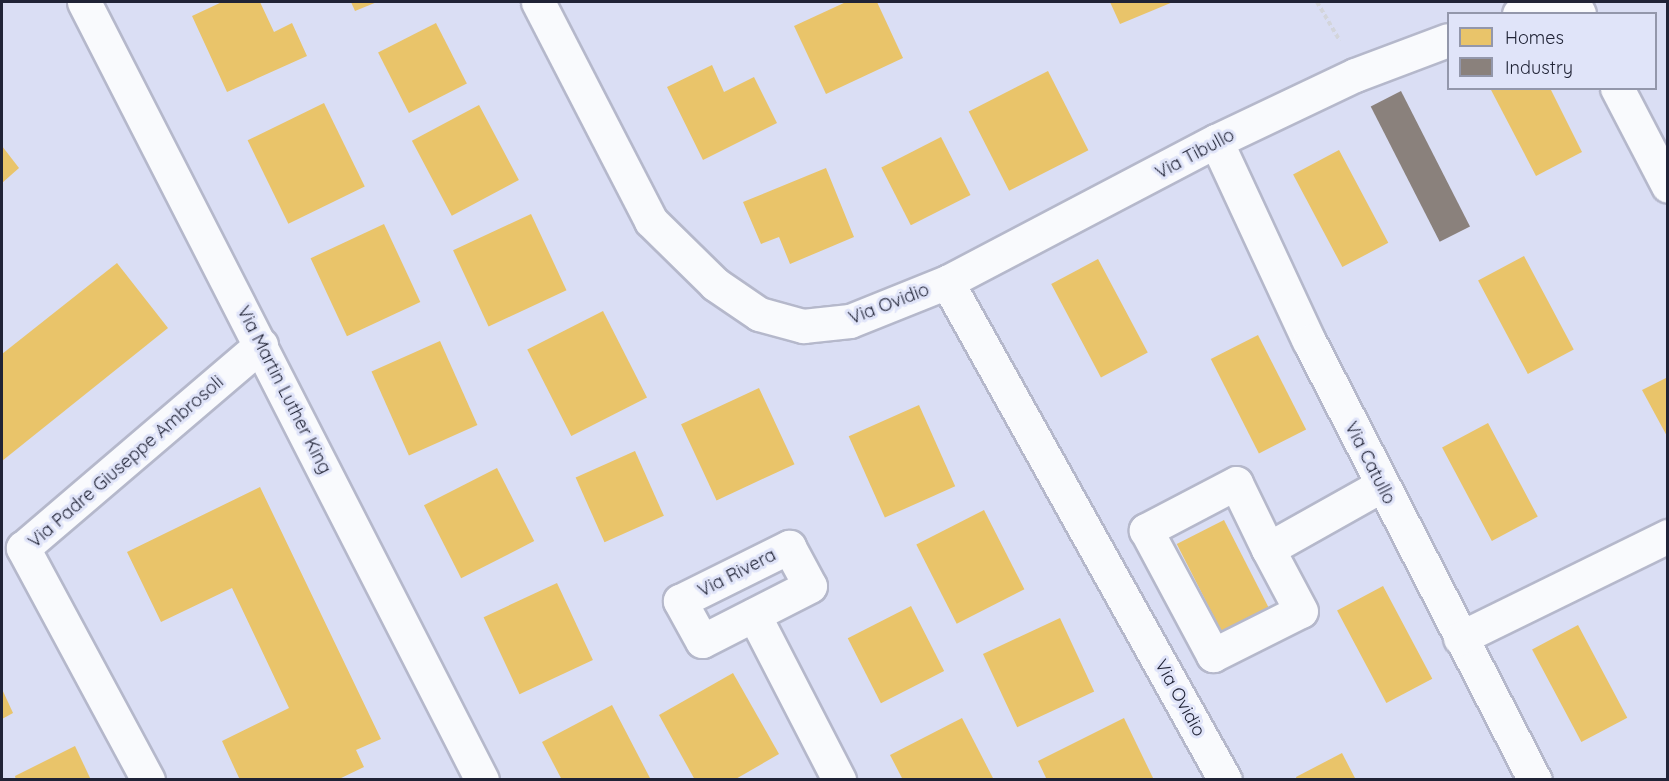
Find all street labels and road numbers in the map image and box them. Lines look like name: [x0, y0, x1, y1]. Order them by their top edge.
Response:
street label: Via Tibullo: [1152, 124, 1238, 184]
street label: Via Ovidio: [846, 279, 932, 329]
street label: Via Martin Luther King: [232, 302, 336, 478]
street label: Via Padre Giuseppe Ambrosoli: [24, 371, 228, 553]
street label: Via Catullo: [1340, 418, 1400, 508]
street label: Via Rivera: [694, 544, 780, 602]
street label: Via Ovidio: [1150, 656, 1210, 740]

